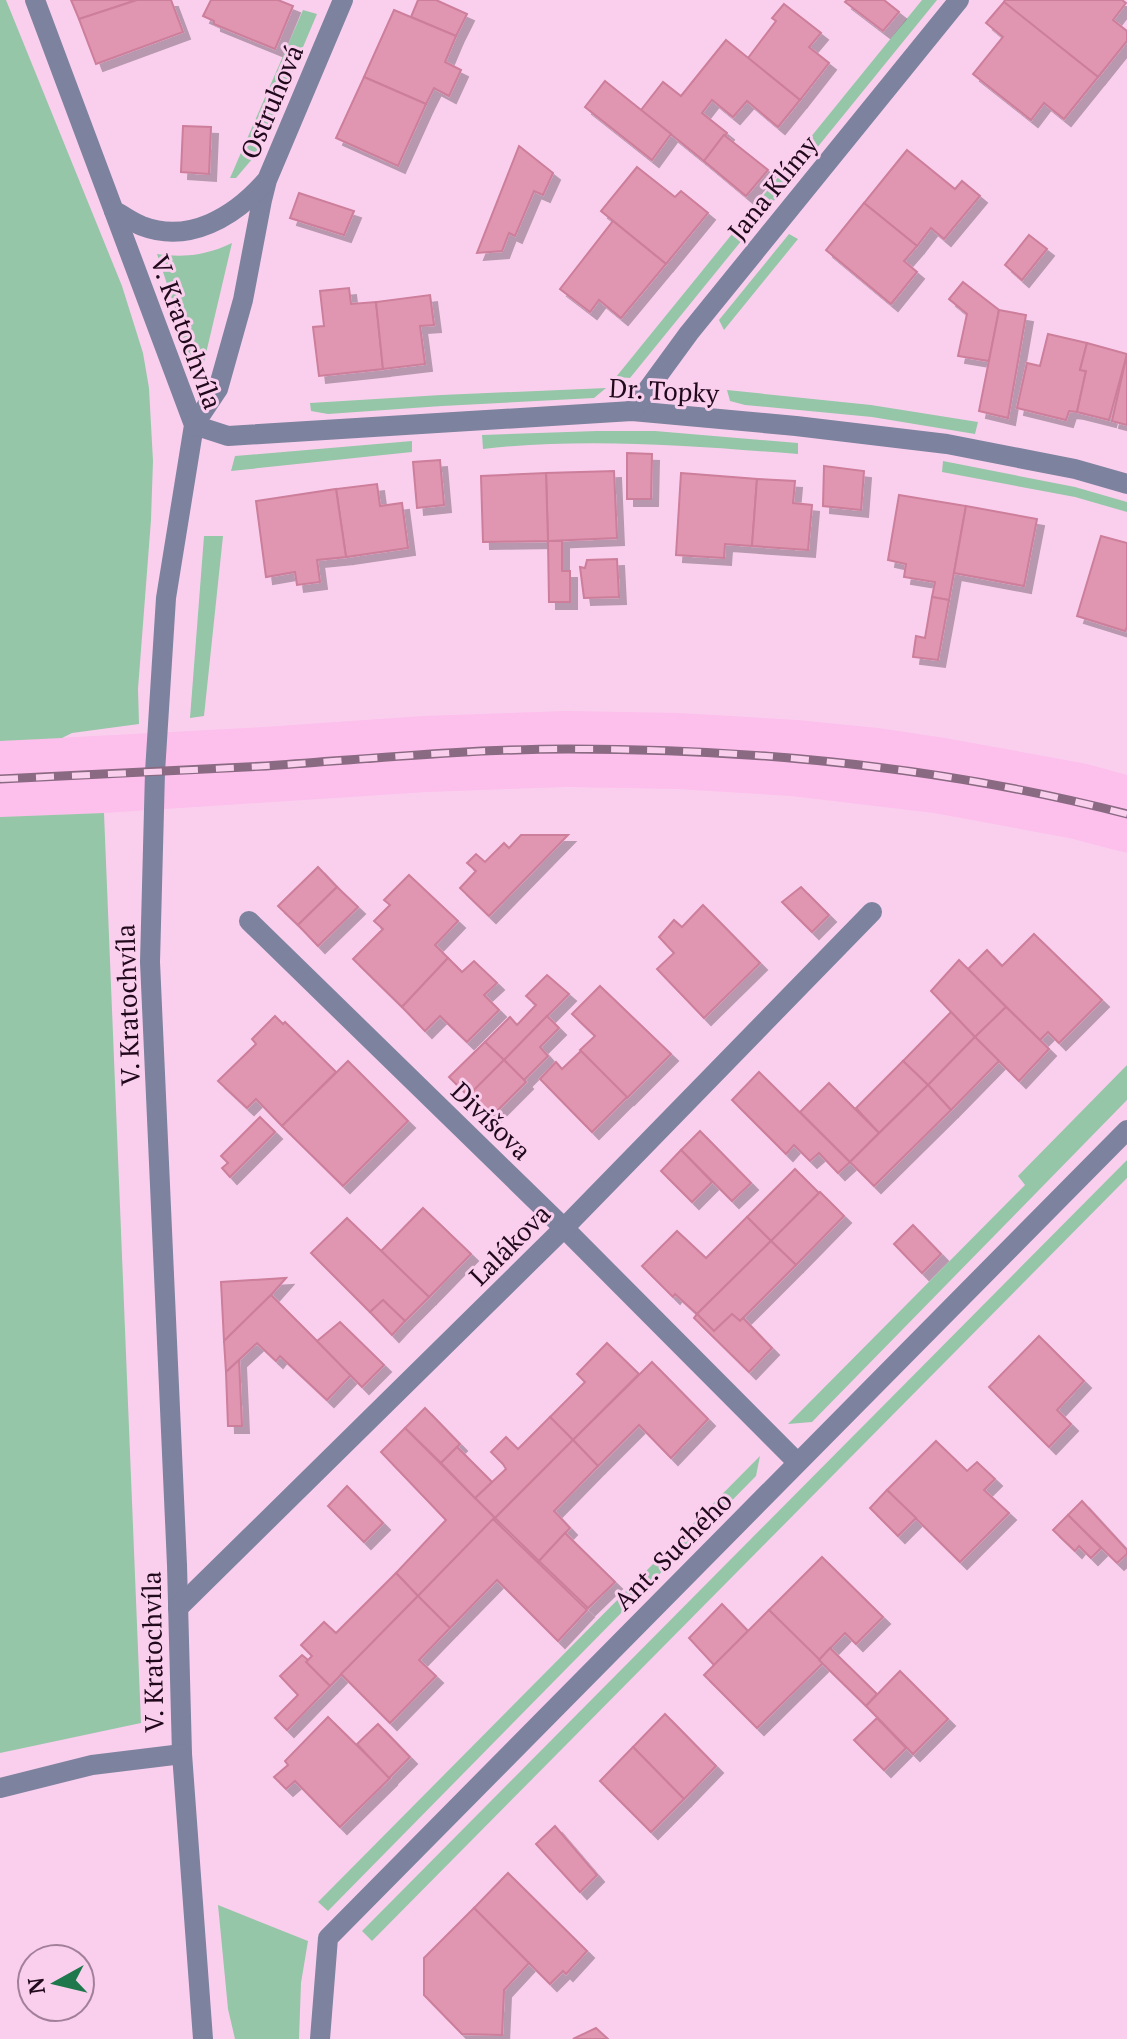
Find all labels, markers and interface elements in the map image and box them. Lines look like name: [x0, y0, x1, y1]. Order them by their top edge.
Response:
street label: Ostruhová: [232, 39, 310, 164]
street label: Jana Klímy: [720, 127, 825, 247]
street label: V. Kratochvíla: [143, 250, 231, 413]
street label: Dr. Topky: [608, 370, 721, 410]
street label: V. Kratochvíla: [107, 924, 147, 1086]
street label: Divišova: [444, 1074, 539, 1167]
street label: Lalákova: [461, 1196, 557, 1292]
street label: Ant. Suchého: [606, 1484, 739, 1617]
street label: V. Kratochvíla: [134, 1571, 170, 1733]
north arrow: [16, 1943, 96, 2023]
text: N: [20, 1975, 51, 1996]

